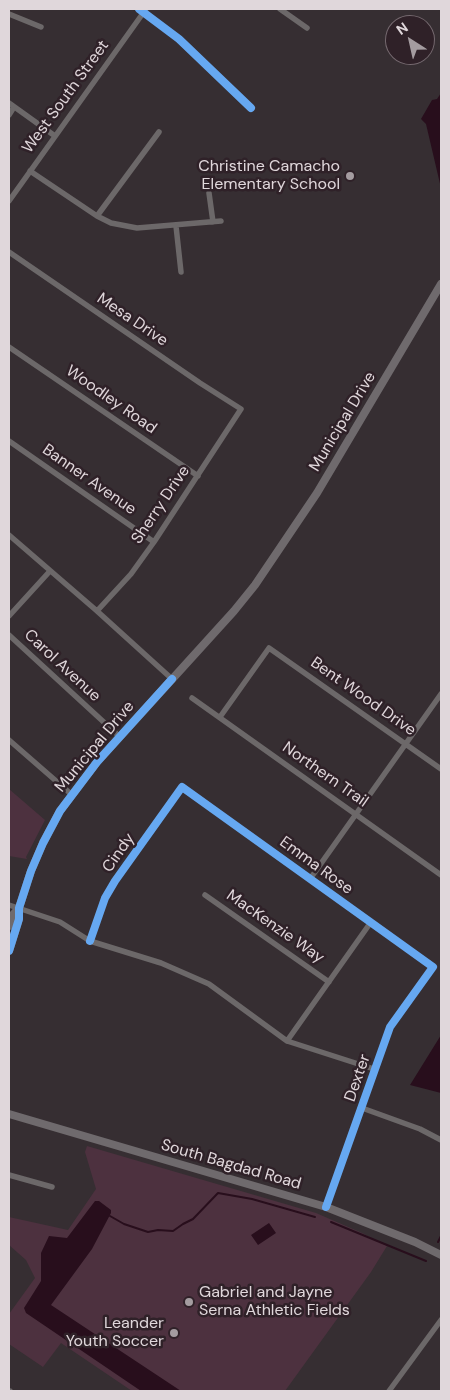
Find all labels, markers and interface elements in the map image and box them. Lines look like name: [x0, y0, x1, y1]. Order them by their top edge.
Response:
north arrow: [385, 15, 435, 65]
text: N: [393, 18, 411, 39]
street label: West South Street: [19, 37, 113, 157]
place label: Christine Camacho Elementary School: [198, 157, 340, 195]
marker: Christine Camacho Elementary School: [344, 170, 356, 182]
street label: Mesa Drive: [93, 289, 171, 351]
street label: Woodley Road: [62, 362, 160, 438]
street label: Municipal Drive: [306, 369, 380, 475]
street label: Banner Avenue: [38, 440, 140, 520]
street label: Sherry Drive: [128, 462, 194, 548]
street label: Carol Avenue: [20, 626, 104, 706]
street label: Bent Wood Drive: [307, 653, 419, 741]
street label: Municipal Drive: [51, 698, 139, 796]
street label: Northern Trail: [278, 738, 372, 812]
street label: Cindy: [99, 830, 139, 876]
street label: Emma Rose: [276, 833, 356, 899]
street label: MacKenzie Way: [222, 886, 328, 968]
street label: Dexter: [341, 1052, 375, 1104]
street label: South Bagdad Road: [159, 1136, 303, 1194]
place label: Gabriel and Jayne Serna Athletic Fields: [199, 1283, 350, 1321]
marker: Gabriel and Jayne Serna Athletic Fields: [183, 1296, 195, 1308]
place label: Leander Youth Soccer: [66, 1314, 164, 1352]
marker: Leander Youth Soccer: [168, 1327, 180, 1339]

